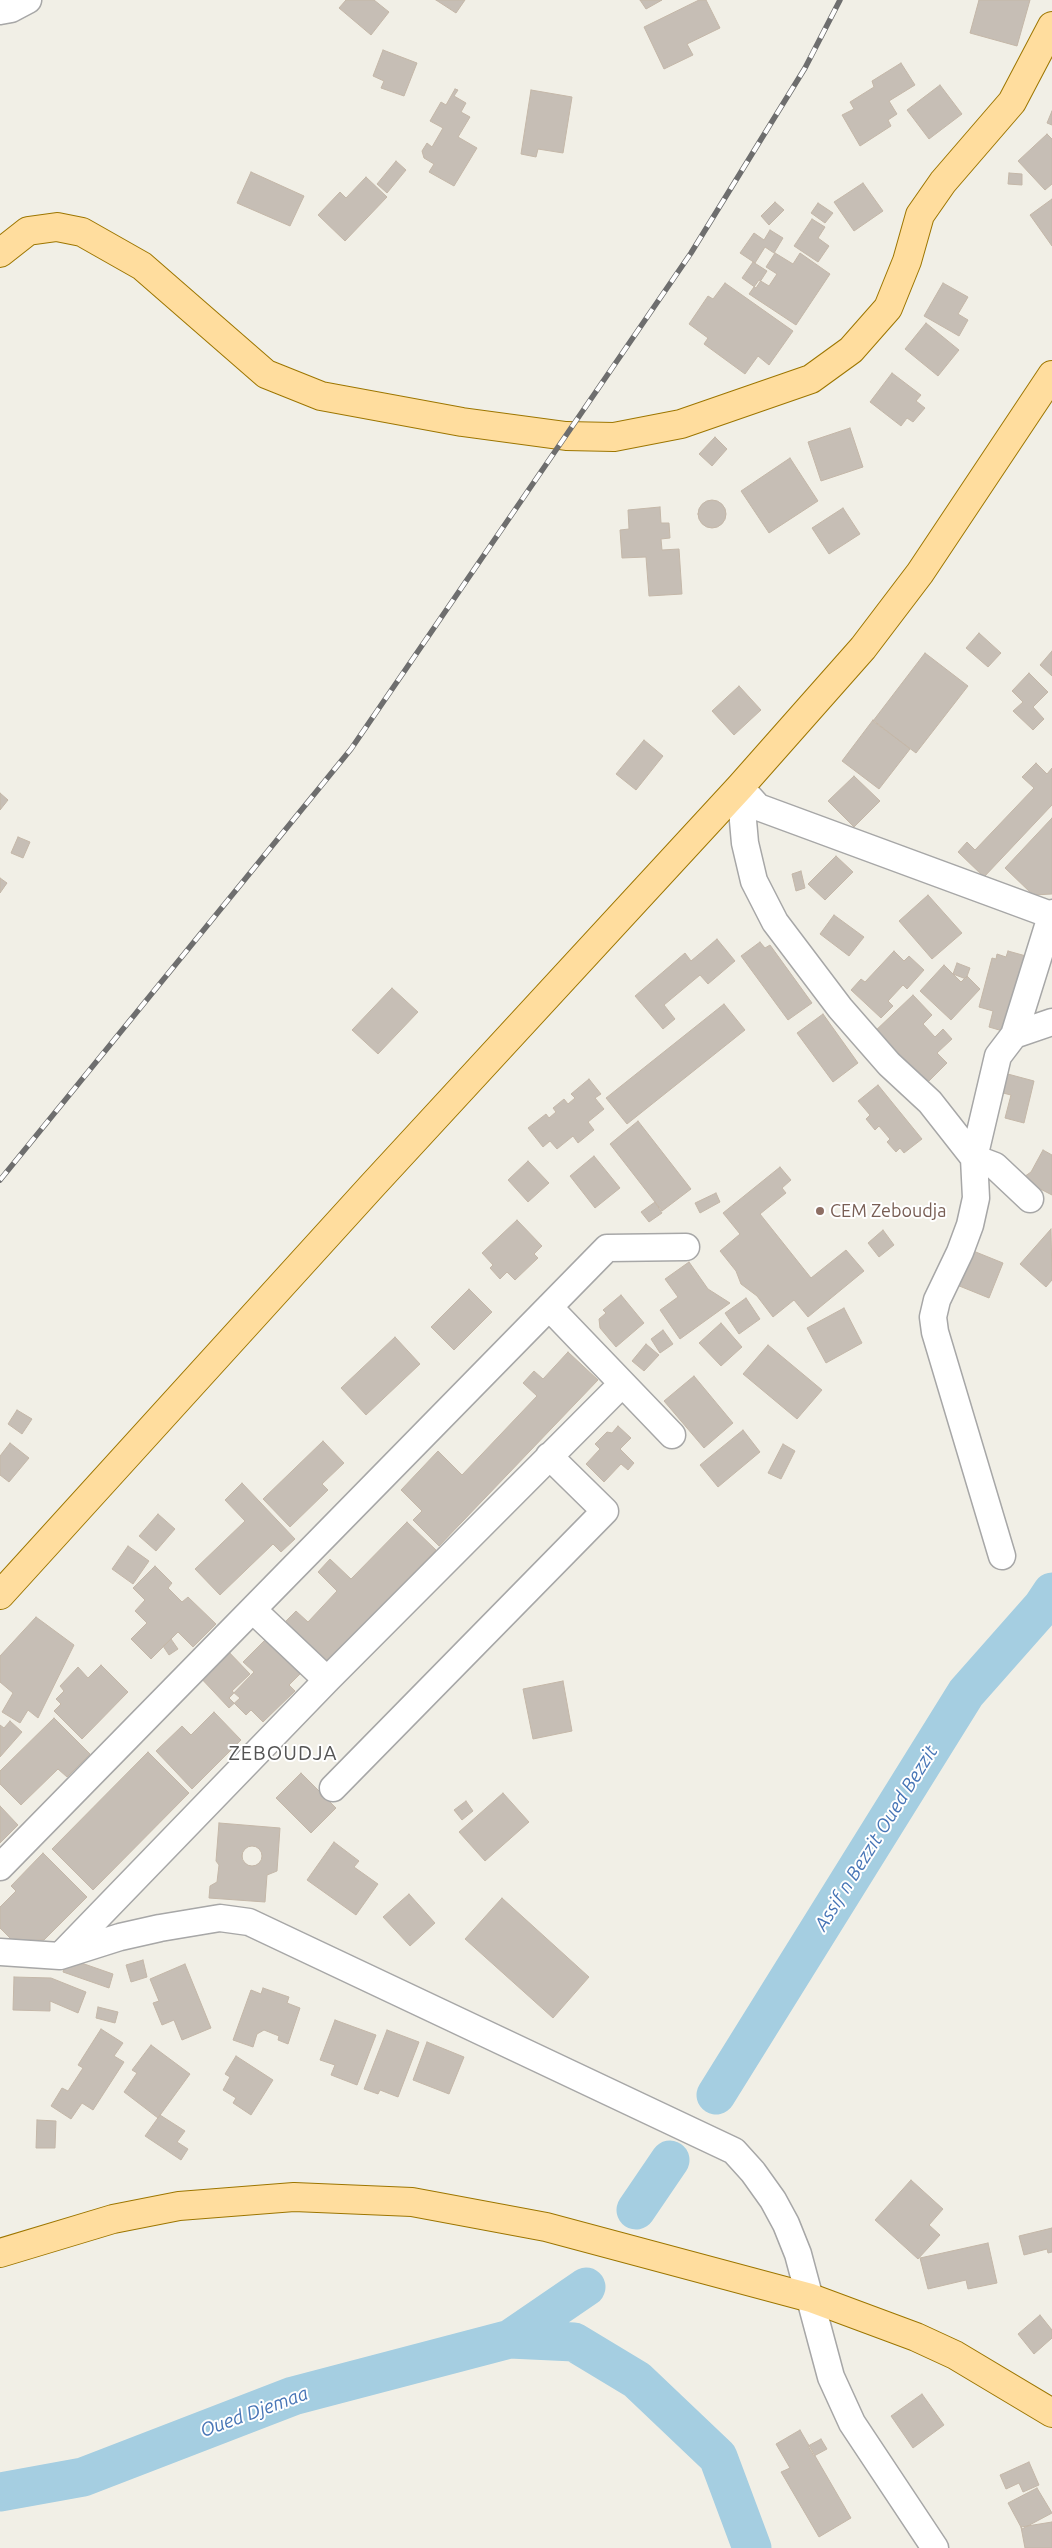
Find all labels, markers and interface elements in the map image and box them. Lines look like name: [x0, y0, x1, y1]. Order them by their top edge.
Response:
place label: CEM Zeboudja: [830, 1200, 946, 1222]
marker: CEM Zeboudja: [814, 1205, 826, 1217]
district label: ZEBOUDJA: [227, 1741, 339, 1765]
water label: Assif n Bezzit Oued Bezzit: [810, 1741, 942, 1935]
water label: Oued Djemaa: [197, 2382, 311, 2442]

